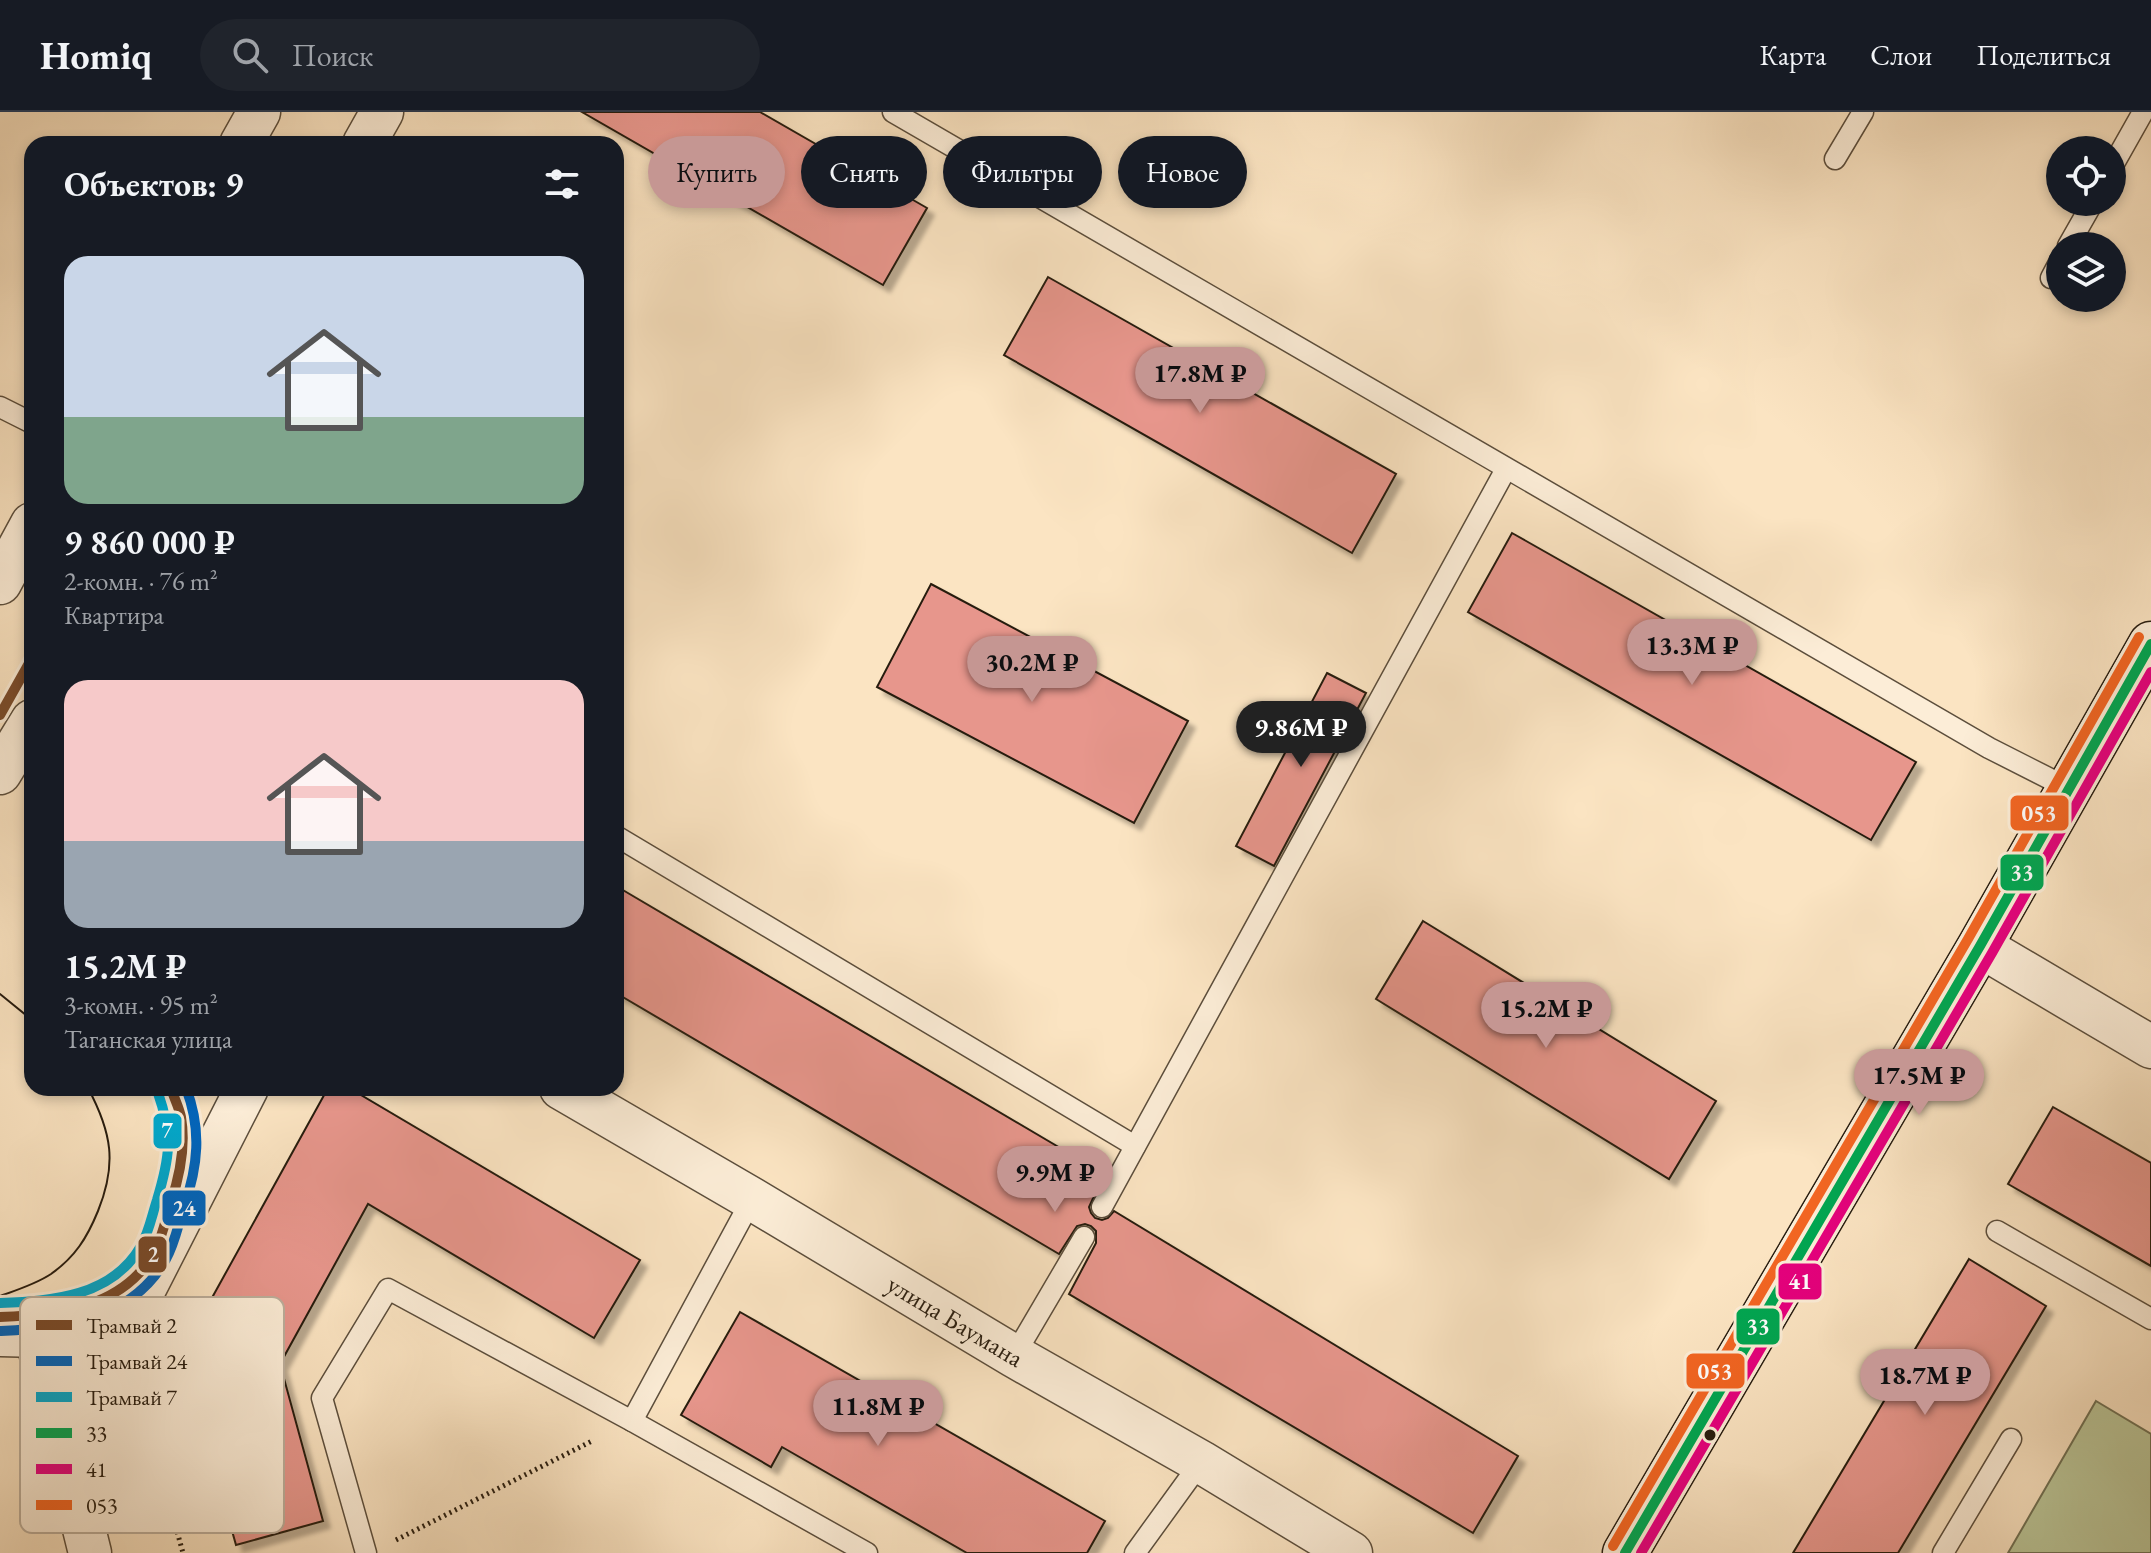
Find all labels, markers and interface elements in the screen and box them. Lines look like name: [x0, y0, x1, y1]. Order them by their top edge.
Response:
search box: [200, 19, 760, 91]
text: Homiq: [40, 31, 152, 80]
icon: search: [228, 33, 272, 77]
text: Поиск: [292, 36, 373, 75]
text: Карта: [1759, 37, 1826, 73]
text: Слои: [1870, 37, 1932, 73]
text: Поделиться: [1976, 37, 2111, 73]
chip: Купить: [648, 136, 785, 208]
chip: Снять: [801, 136, 927, 208]
chip: Фильтры: [943, 136, 1102, 208]
chip: Новое: [1118, 136, 1247, 208]
map controls: [2046, 136, 2126, 312]
button: locate: [2046, 136, 2126, 216]
text: Объектов: 9: [64, 162, 243, 206]
icon: filters: [540, 162, 584, 206]
button: layers: [2046, 232, 2126, 312]
icon: home: [252, 308, 396, 452]
pin: 17.8M ₽: [1126, 347, 1274, 415]
text: 17.8M ₽: [1153, 356, 1247, 390]
text: 9 860 000 ₽: [64, 520, 235, 564]
text: 2-комн. · 76 m²: [64, 564, 218, 598]
text: Квартира: [64, 598, 164, 632]
pin: 13.3M ₽: [1618, 619, 1766, 687]
text: 13.3M ₽: [1645, 628, 1739, 662]
pin: 30.2M ₽: [958, 636, 1106, 704]
text: 30.2M ₽: [985, 645, 1079, 679]
pin: 9.86M ₽: [1227, 701, 1375, 769]
text: 9.86M ₽: [1254, 710, 1348, 744]
icon: home: [252, 732, 396, 876]
line badge: 053: [2009, 794, 2070, 832]
text: 053: [2022, 799, 2056, 828]
line badge: 33: [1999, 853, 2045, 892]
text: 33: [2010, 858, 2034, 887]
text: 15.2M ₽: [64, 944, 187, 988]
pin: 15.2M ₽: [1472, 982, 1620, 1050]
text: 3-комн. · 95 m²: [64, 988, 218, 1022]
text: 15.2M ₽: [1499, 991, 1593, 1025]
text: Таганская улица: [64, 1022, 232, 1056]
pin: 17.5M ₽: [1845, 1049, 1993, 1117]
text: 17.5M ₽: [1872, 1058, 1966, 1092]
line badge: 7: [152, 1112, 183, 1150]
text: 7: [161, 1116, 173, 1145]
pin: 9.9M ₽: [990, 1146, 1120, 1214]
text: 9.9M ₽: [1015, 1155, 1095, 1189]
line badge: 24: [161, 1189, 207, 1227]
text: 24: [172, 1194, 196, 1223]
line badge: 2: [137, 1235, 168, 1274]
text: 2: [147, 1240, 159, 1269]
line badge: 41: [1777, 1262, 1823, 1301]
street label: улица Баумана: [881, 1267, 1030, 1375]
text: 41: [1788, 1267, 1812, 1296]
legend: [20, 1297, 284, 1533]
line badge: 33: [1735, 1307, 1781, 1346]
text: Трамвай 2: [86, 1311, 177, 1340]
text: 33: [1746, 1312, 1770, 1341]
text: Трамвай 24: [86, 1347, 188, 1376]
pin: 18.7M ₽: [1851, 1349, 1999, 1417]
line badge: 053: [1685, 1352, 1746, 1390]
text: 053: [1698, 1357, 1732, 1386]
text: 18.7M ₽: [1878, 1358, 1972, 1392]
pin: 11.8M ₽: [804, 1380, 952, 1448]
text: Трамвай 7: [86, 1383, 177, 1412]
text: 11.8M ₽: [831, 1389, 925, 1423]
text: 33: [86, 1419, 107, 1448]
unlabelled marker: [1702, 1427, 1718, 1443]
text: 41: [86, 1455, 107, 1484]
text: 053: [86, 1491, 118, 1520]

